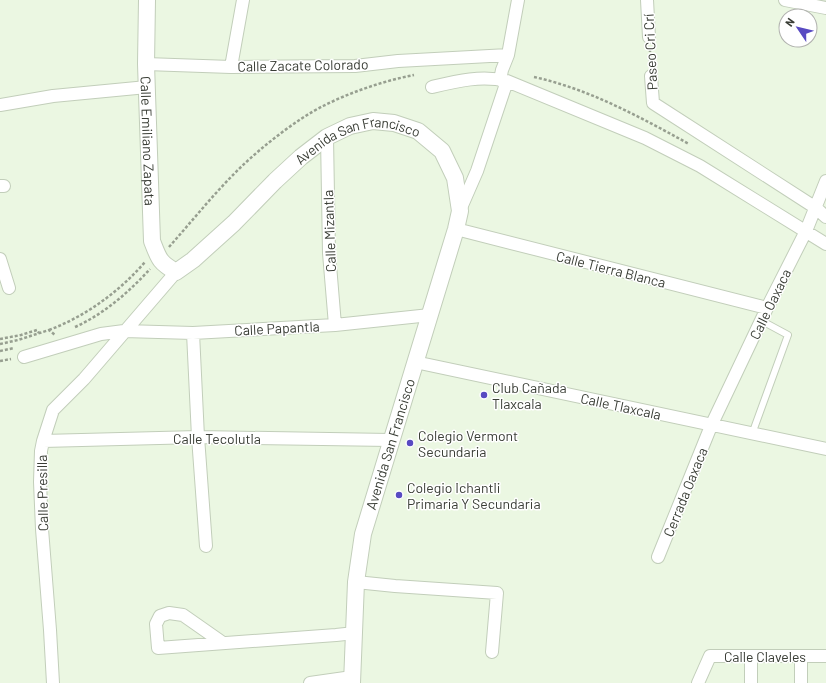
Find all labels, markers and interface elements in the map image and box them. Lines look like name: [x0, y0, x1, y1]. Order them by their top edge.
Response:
north arrow: [778, 8, 818, 48]
street label: Paseo Cri Crí: [640, 13, 660, 91]
text: N: [782, 15, 797, 29]
street label: Calle Zacate Colorado: [237, 55, 369, 75]
street label: Calle Emiliano Zapata: [138, 76, 159, 206]
street label: Avenida San Francisco: [291, 112, 423, 167]
street label: Calle Mizantla: [319, 190, 339, 272]
street label: Calle Tierra Blanca: [555, 247, 667, 291]
street label: Calle Oaxaca: [746, 266, 794, 342]
street label: Calle Papantla: [234, 317, 320, 339]
street label: Avenida San Francisco: [362, 376, 418, 512]
place label: Club Cañada Tlaxcala: [492, 379, 567, 412]
street label: Calle Tlaxcala: [579, 389, 663, 423]
marker: Club Cañada Tlaxcala: [479, 390, 489, 400]
place label: Colegio Vermont Secundaria: [418, 427, 518, 460]
street label: Calle Tecolutla: [173, 430, 261, 447]
marker: Colegio Vermont Secundaria: [405, 438, 415, 448]
street label: Cerrada Oaxaca: [659, 445, 711, 539]
street label: Calle Presilla: [33, 454, 51, 532]
place label: Colegio Ichantli Primaria Y Secundaria: [407, 479, 541, 512]
marker: Colegio Ichantli Primaria Y Secundaria: [394, 490, 404, 500]
street label: Calle Claveles: [724, 648, 806, 665]

